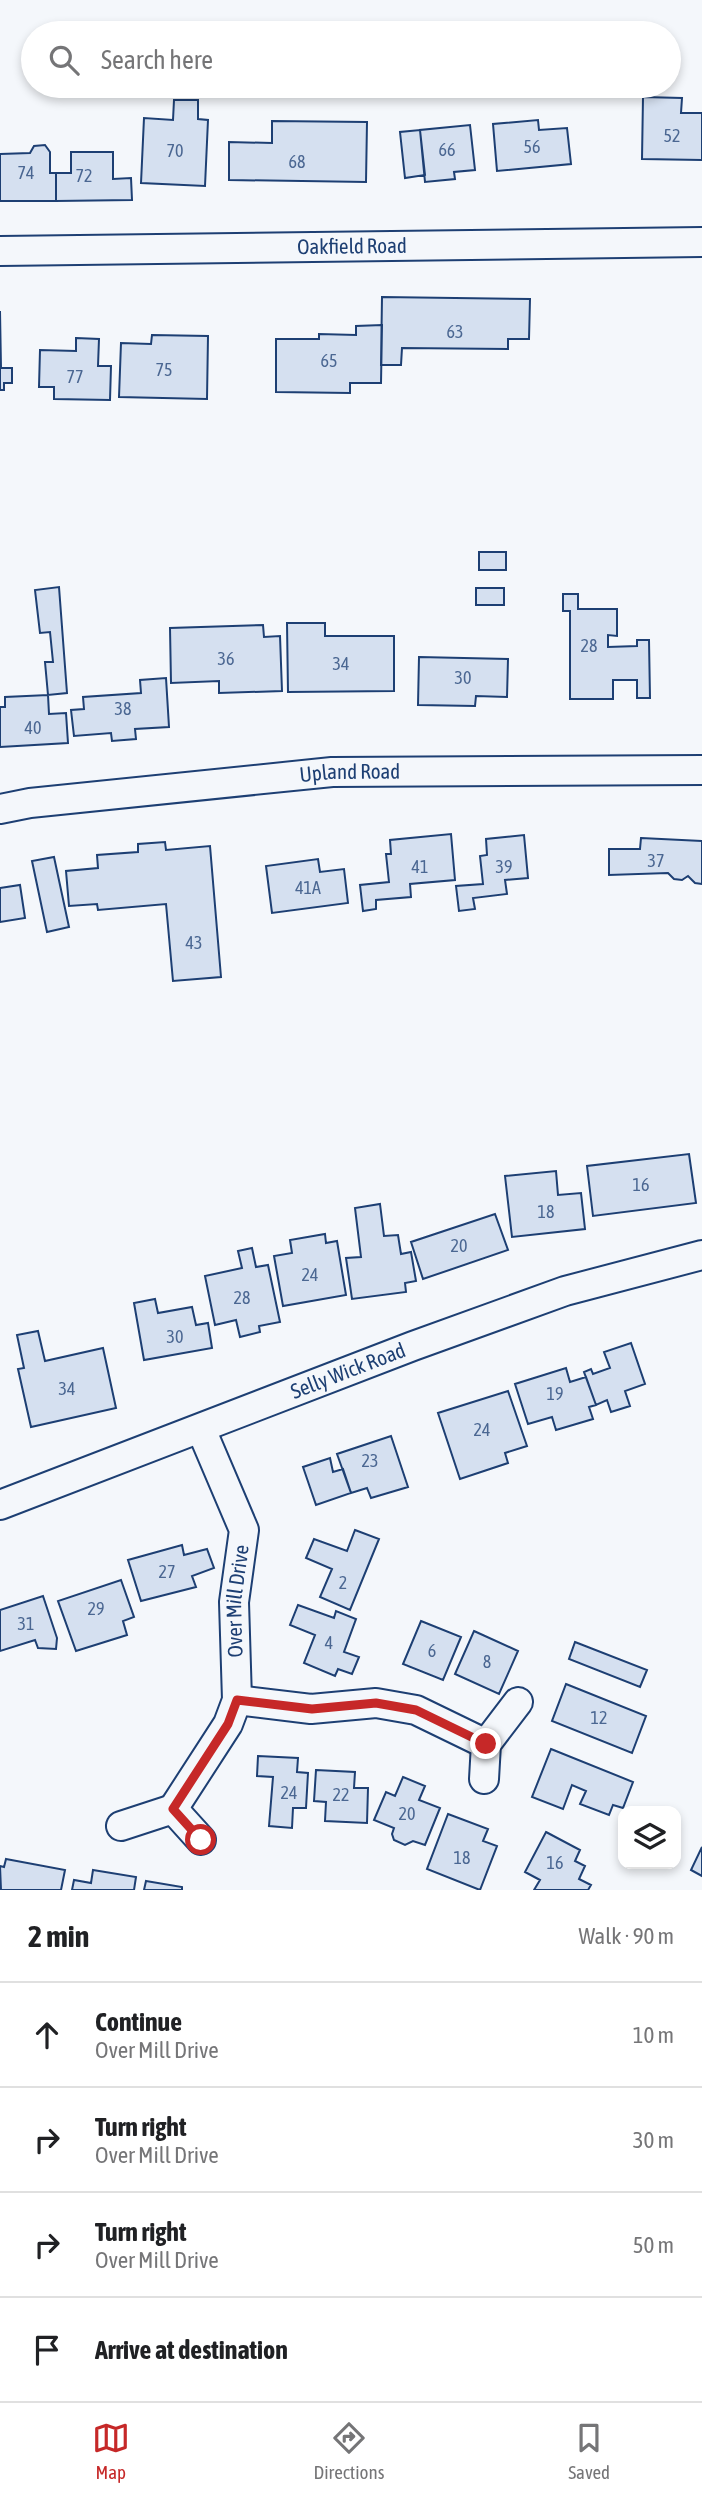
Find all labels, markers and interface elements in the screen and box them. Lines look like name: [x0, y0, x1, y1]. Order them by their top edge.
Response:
search box: [21, 21, 681, 98]
icon: search: [45, 41, 83, 79]
text: Search here: [101, 45, 213, 75]
house number: 52: [664, 125, 680, 146]
house number: 56: [524, 136, 540, 157]
house number: 66: [439, 139, 455, 160]
house number: 70: [167, 140, 183, 161]
house number: 68: [289, 151, 305, 172]
house number: 74: [18, 162, 34, 183]
house number: 72: [76, 165, 92, 186]
street label: Oakfield Road: [297, 233, 407, 258]
house number: 63: [447, 321, 463, 342]
house number: 65: [321, 350, 337, 371]
house number: 75: [156, 359, 172, 380]
house number: 77: [67, 366, 83, 387]
house number: 28: [581, 635, 597, 656]
house number: 36: [218, 648, 234, 669]
house number: 34: [333, 653, 349, 674]
house number: 30: [455, 667, 471, 688]
house number: 38: [115, 698, 131, 719]
house number: 40: [25, 717, 41, 738]
street label: Upland Road: [298, 759, 400, 786]
house number: 37: [648, 850, 664, 871]
house number: 41: [412, 856, 428, 877]
house number: 39: [496, 856, 512, 877]
house number: 41A: [295, 877, 321, 898]
house number: 43: [186, 932, 202, 953]
house number: 16: [633, 1174, 649, 1195]
house number: 18: [538, 1201, 554, 1222]
house number: 20: [451, 1235, 467, 1256]
house number: 24: [302, 1264, 318, 1285]
house number: 28: [234, 1287, 250, 1308]
house number: 30: [167, 1326, 183, 1347]
street label: Selly Wick Road: [287, 1337, 408, 1403]
house number: 34: [59, 1378, 75, 1399]
house number: 19: [547, 1383, 563, 1404]
house number: 24: [474, 1419, 490, 1440]
house number: 23: [362, 1450, 378, 1471]
street label: Over Mill Drive: [221, 1543, 253, 1658]
house number: 27: [159, 1561, 175, 1582]
house number: 2: [339, 1572, 347, 1593]
house number: 29: [88, 1598, 104, 1619]
house number: 31: [18, 1613, 34, 1634]
house number: 4: [325, 1632, 333, 1653]
house number: 6: [428, 1640, 436, 1661]
house number: 8: [483, 1651, 491, 1672]
house number: 12: [591, 1707, 607, 1728]
route end: [470, 1728, 501, 1759]
house number: 24: [281, 1782, 297, 1803]
house number: 22: [333, 1784, 349, 1805]
house number: 20: [399, 1803, 415, 1824]
map controls: [618, 1806, 681, 1869]
button: layers: [618, 1806, 681, 1869]
route start: [185, 1824, 216, 1855]
house number: 18: [454, 1847, 470, 1868]
house number: 16: [547, 1852, 563, 1873]
text: 2 min: [28, 1919, 89, 1953]
text: Walk · 90 m: [579, 1923, 674, 1949]
text: Continue: [95, 2007, 182, 2037]
icon: ahead: [28, 2016, 66, 2054]
text: 10 m: [633, 2022, 674, 2048]
text: Over Mill Drive: [95, 2037, 219, 2063]
text: Turn right: [95, 2112, 186, 2142]
icon: right: [28, 2121, 66, 2159]
text: 30 m: [633, 2127, 674, 2153]
text: Over Mill Drive: [95, 2142, 219, 2168]
text: Turn right: [95, 2217, 186, 2247]
icon: right: [28, 2226, 66, 2264]
text: 50 m: [633, 2232, 674, 2258]
text: Over Mill Drive: [95, 2247, 219, 2273]
icon: arrive: [28, 2331, 66, 2369]
text: Arrive at destination: [95, 2335, 288, 2365]
tab: Map: [92, 2419, 130, 2483]
tab: Directions: [314, 2419, 384, 2483]
tab: Saved: [568, 2419, 610, 2483]

